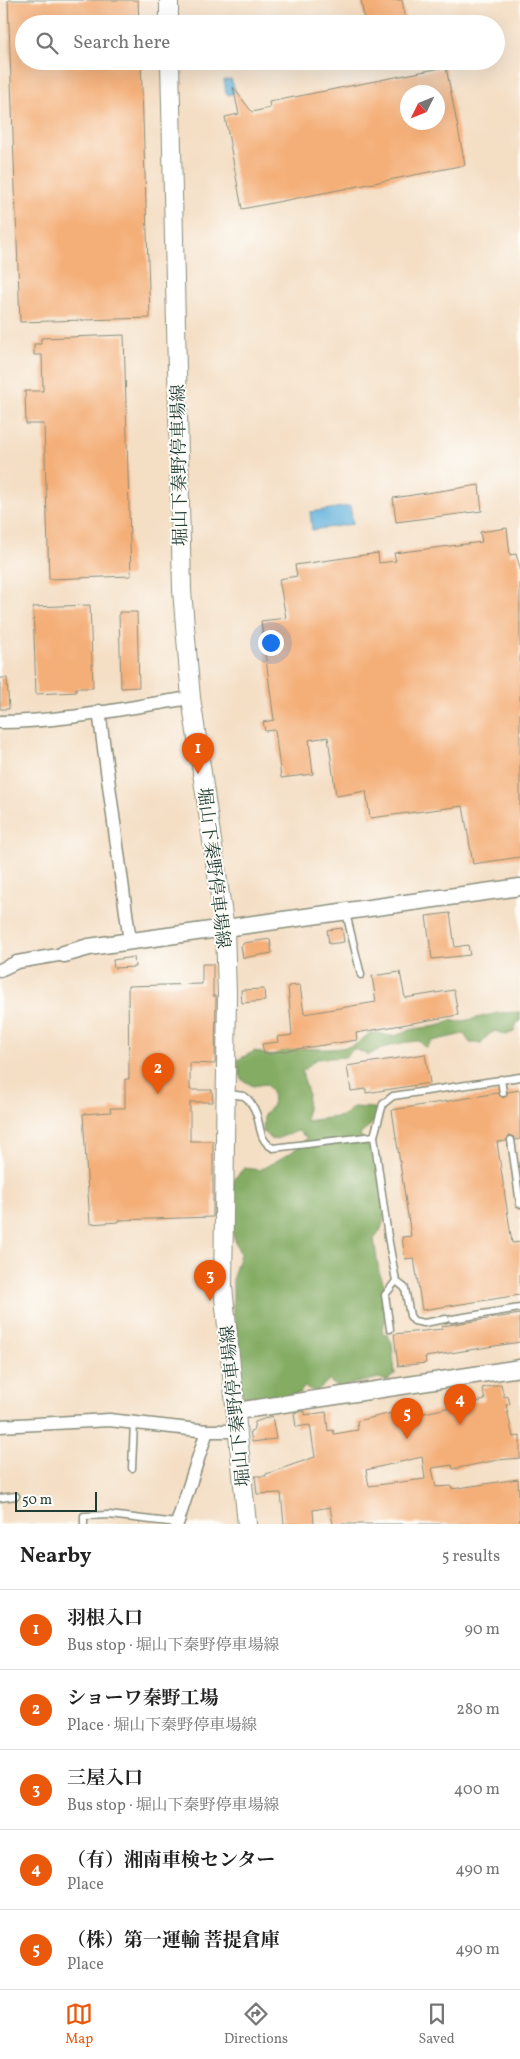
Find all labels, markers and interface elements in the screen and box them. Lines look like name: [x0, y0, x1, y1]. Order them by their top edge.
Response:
search box: [15, 15, 505, 70]
icon: search: [33, 29, 61, 57]
text: Search here: [73, 30, 170, 56]
north arrow: [400, 85, 445, 130]
street label: 堀山下秦野停車場線: [167, 384, 194, 546]
your location: [258, 630, 284, 656]
pin: 1: [182, 733, 214, 774]
street label: 堀山下秦野停車場線: [190, 786, 235, 950]
pin: 2: [142, 1053, 174, 1094]
pin: 3: [194, 1260, 226, 1301]
street label: 堀山下秦野停車場線: [216, 1324, 257, 1488]
pin: 4: [444, 1384, 476, 1425]
pin: 5: [391, 1398, 423, 1439]
scale bar: [15, 1489, 98, 1512]
text: 50 m: [22, 1491, 52, 1510]
text: Nearby: [20, 1542, 91, 1571]
text: 5 results: [442, 1546, 500, 1568]
text: 羽根入口: [67, 1606, 143, 1632]
text: 1: [33, 1619, 39, 1641]
text: 90 m: [464, 1619, 500, 1641]
text: Bus stop · 堀山下秦野停車場線: [67, 1635, 280, 1657]
text: ショーワ秦野工場: [67, 1686, 219, 1712]
text: 2: [32, 1699, 40, 1721]
text: 280 m: [456, 1699, 500, 1721]
text: Place · 堀山下秦野停車場線: [67, 1715, 257, 1737]
text: 三屋入口: [67, 1766, 143, 1792]
text: 3: [32, 1779, 40, 1801]
text: 400 m: [454, 1779, 500, 1801]
text: Bus stop · 堀山下秦野停車場線: [67, 1795, 280, 1817]
text: （有）湘南車検センター: [67, 1848, 275, 1874]
text: 4: [31, 1859, 41, 1881]
text: 490 m: [455, 1859, 500, 1881]
text: Place: [67, 1874, 104, 1896]
text: （株）第一運輸 菩提倉庫: [67, 1928, 280, 1954]
text: 5: [32, 1939, 40, 1961]
text: 490 m: [455, 1939, 500, 1961]
text: Place: [67, 1954, 104, 1976]
tab: Map: [65, 2000, 93, 2049]
tab: Directions: [224, 2000, 288, 2049]
tab: Saved: [419, 2000, 455, 2049]

